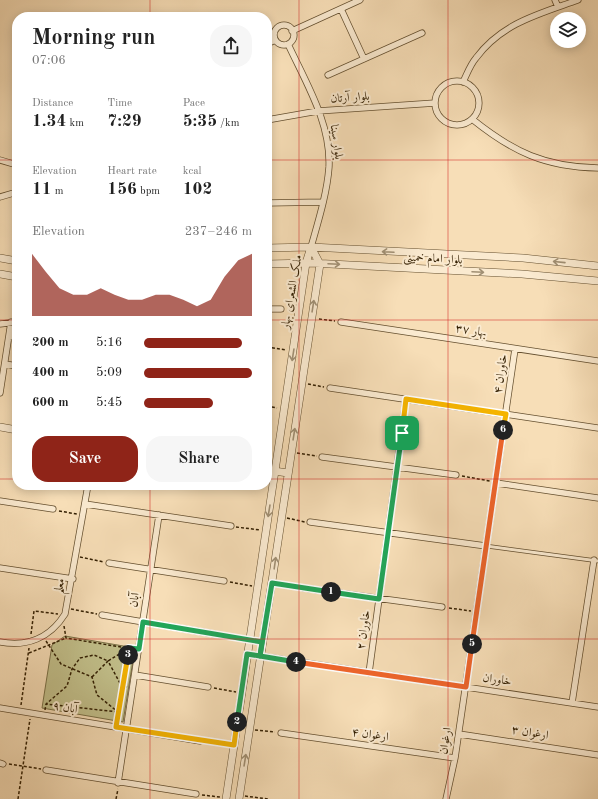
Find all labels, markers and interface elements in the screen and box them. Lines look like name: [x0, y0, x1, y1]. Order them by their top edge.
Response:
map controls: [550, 12, 586, 48]
button: layers: [550, 12, 586, 48]
button: share: [210, 25, 252, 67]
text: Morning run: [32, 27, 155, 49]
text: 07:06: [32, 54, 66, 67]
street label: بلوار آرتان: [330, 88, 370, 105]
text: Distance: [32, 98, 73, 109]
text: Time: [107, 98, 132, 109]
text: Pace: [183, 98, 205, 109]
text: 1.34: [32, 113, 66, 130]
text: 7:29: [107, 113, 142, 130]
text: 5:35: [183, 113, 217, 130]
text: km: [66, 118, 84, 129]
text: /km: [217, 118, 239, 129]
street label: بلوار سینا: [328, 124, 344, 160]
text: Elevation: [32, 166, 77, 177]
text: Heart rate: [107, 166, 157, 177]
text: kcal: [183, 166, 202, 177]
text: 11: [32, 181, 52, 198]
text: 156: [107, 181, 137, 198]
text: 102: [183, 181, 212, 198]
text: m: [52, 186, 64, 197]
text: bpm: [137, 186, 160, 197]
text: Elevation: [32, 225, 85, 238]
text: 237–246 m: [185, 225, 252, 238]
one-way arrow: [382, 248, 395, 255]
street label: بلوار امام خمینی: [403, 251, 463, 271]
street label: ملک الشعرای بهار: [278, 254, 305, 331]
one-way arrow: [553, 258, 566, 266]
one-way arrow: [327, 261, 340, 268]
one-way arrow: [471, 268, 484, 275]
one-way arrow: [309, 299, 317, 312]
street label: بهار ۳۷: [454, 323, 487, 340]
text: 200 m: [32, 336, 69, 349]
text: 5:16: [96, 336, 122, 349]
one-way arrow: [289, 348, 297, 361]
street label: خاوران ۴: [492, 354, 511, 395]
text: 400 m: [32, 366, 69, 379]
text: 5:09: [96, 366, 122, 379]
text: 600 m: [32, 396, 69, 409]
text: 5:45: [96, 396, 122, 409]
pin: [385, 416, 419, 450]
pin: 6: [493, 420, 513, 440]
icon: arrive: [391, 422, 413, 444]
text: 6: [500, 424, 506, 435]
one-way arrow: [290, 428, 298, 441]
button: Save: [32, 436, 138, 482]
button: Share: [146, 436, 252, 482]
one-way arrow: [265, 504, 273, 517]
one-way arrow: [271, 557, 279, 570]
street label: معلم: [52, 577, 72, 595]
pin: 1: [321, 582, 341, 602]
text: 1: [328, 586, 334, 597]
street label: آبان: [125, 590, 142, 608]
street label: خاوران ۲: [355, 610, 374, 651]
pin: 5: [462, 634, 482, 654]
text: 5: [469, 638, 475, 649]
pin: 3: [118, 645, 138, 665]
text: 3: [125, 649, 131, 660]
pin: 4: [286, 652, 306, 672]
text: 4: [293, 656, 299, 667]
street label: خاوران: [482, 672, 512, 689]
street label: آبان ۹: [52, 697, 80, 716]
pin: 2: [227, 712, 247, 732]
text: 2: [234, 716, 240, 727]
street label: ارغوان ۳: [511, 724, 550, 743]
street label: ارغوان ۴: [351, 726, 390, 745]
street label: ارغوان: [438, 726, 455, 755]
one-way arrow: [241, 754, 249, 767]

